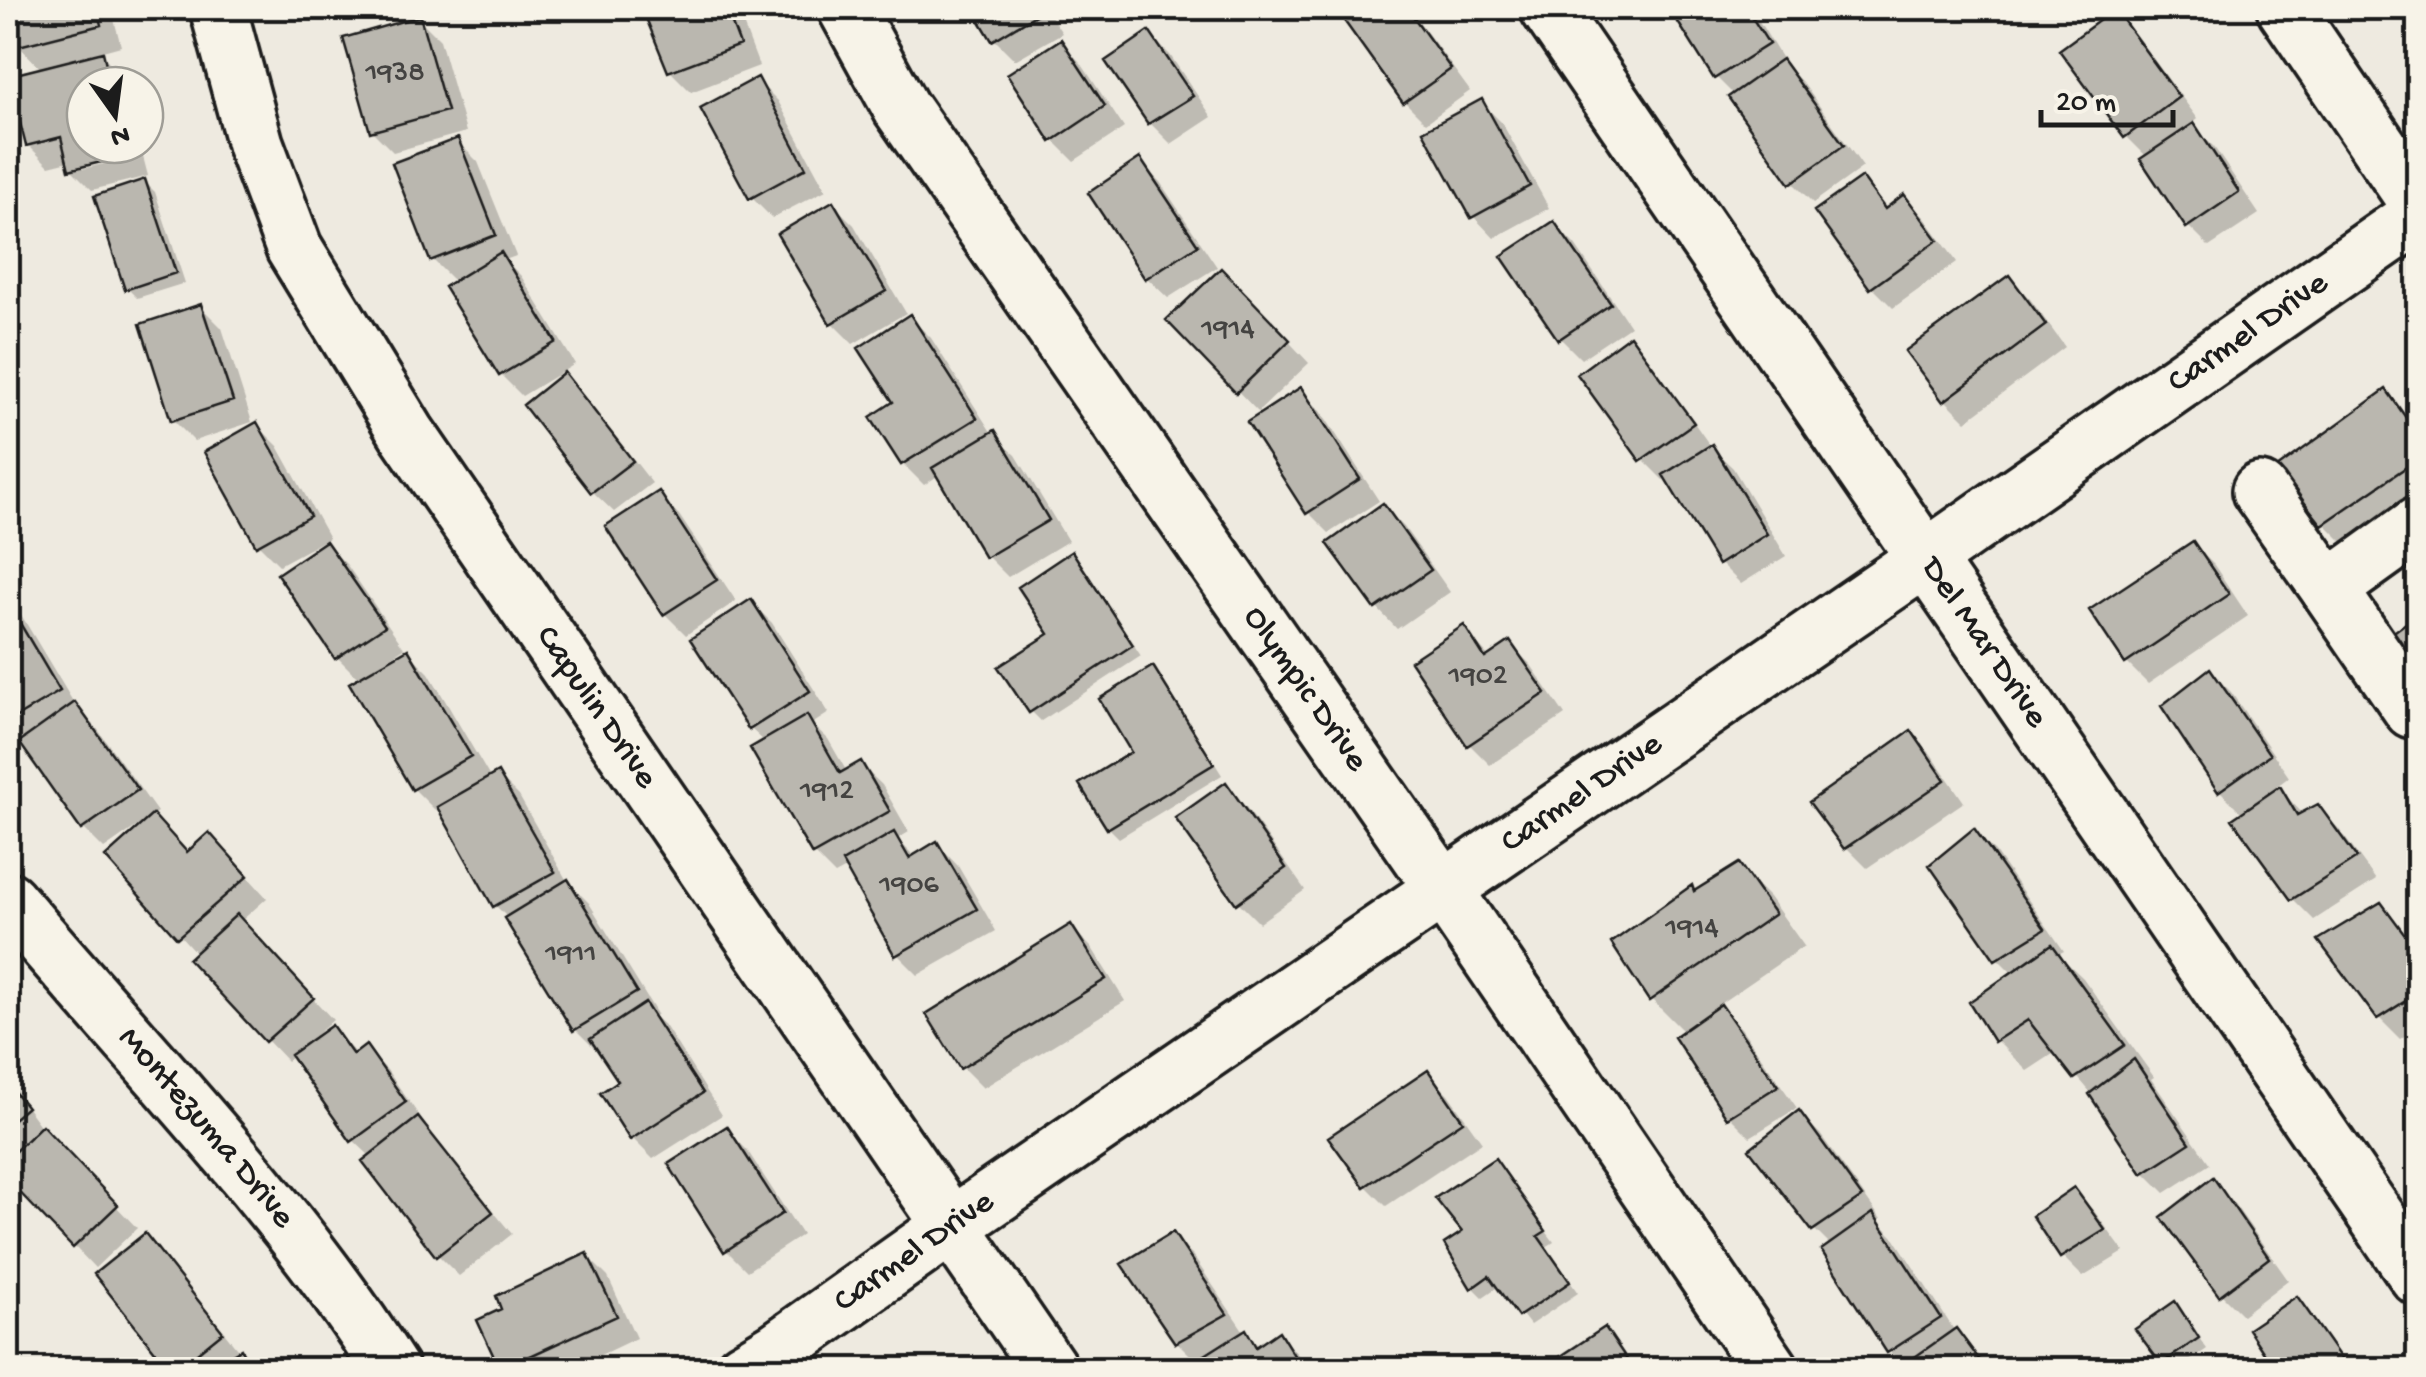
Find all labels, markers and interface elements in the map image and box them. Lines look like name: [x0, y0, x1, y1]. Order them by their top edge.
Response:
house number: 1938: [364, 57, 425, 92]
north arrow: [65, 65, 165, 165]
scale bar: [2041, 65, 2174, 127]
text: 20 m: [2056, 87, 2116, 122]
text: N: [107, 117, 133, 153]
street label: Carmel Drive: [2160, 263, 2337, 403]
house number: 1914: [1200, 313, 1255, 348]
street label: Del Mar Drive: [1909, 548, 2057, 737]
street label: Olympic Drive: [1233, 599, 1377, 781]
street label: Capulin Drive: [525, 618, 666, 798]
house number: 1902: [1448, 660, 1507, 695]
street label: Carmel Drive: [1494, 724, 1671, 863]
house number: 1912: [799, 775, 854, 810]
house number: 1906: [878, 869, 939, 904]
house number: 1914: [1664, 912, 1719, 947]
house number: 1911: [544, 938, 597, 973]
street label: Montezuma Drive: [108, 1019, 304, 1238]
street label: Carmel Drive: [827, 1182, 1003, 1323]

